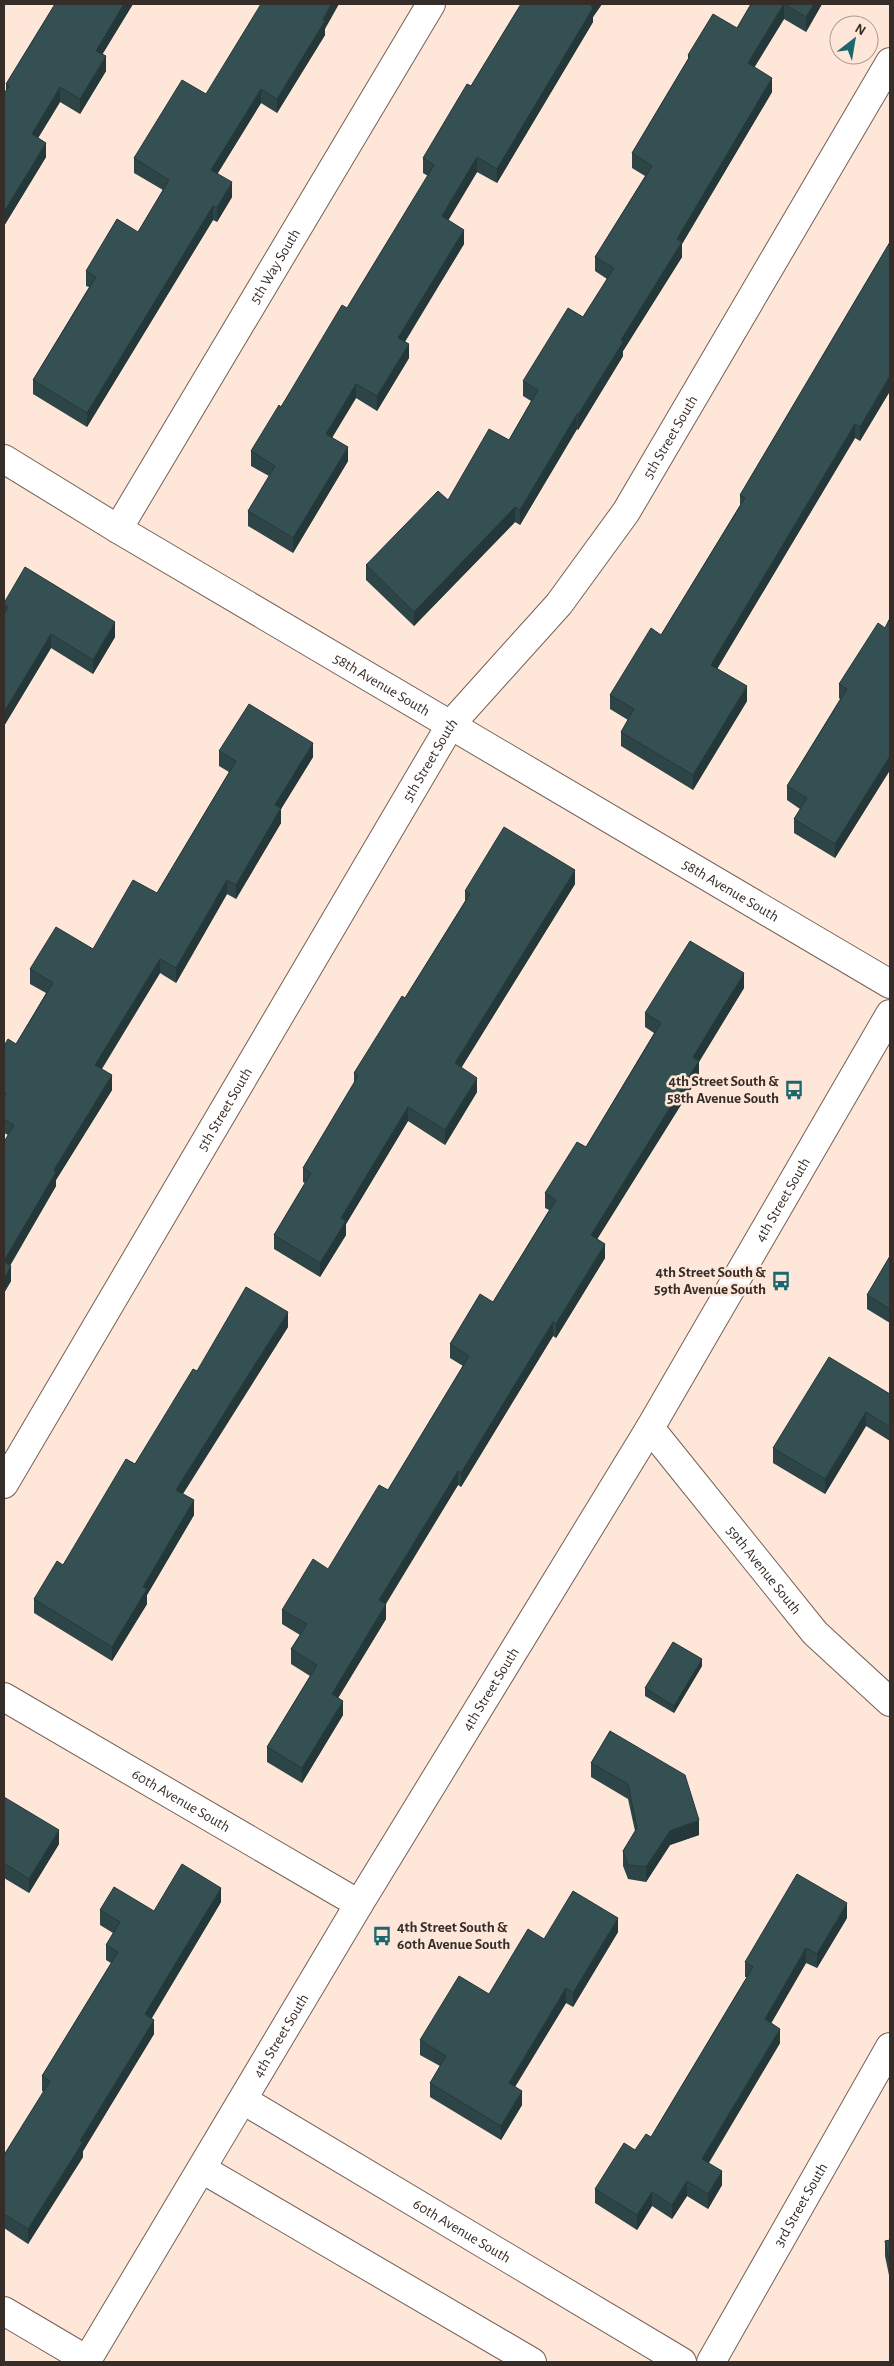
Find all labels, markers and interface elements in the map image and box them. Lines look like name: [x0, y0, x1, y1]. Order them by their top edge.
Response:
north arrow: [829, 15, 879, 65]
text: N: [852, 21, 868, 38]
street label: 5th Way South: [247, 226, 303, 306]
street label: 5th Street South: [640, 393, 701, 481]
street label: 58th Avenue South: [331, 651, 432, 719]
street label: 5th Street South: [400, 716, 460, 804]
street label: 58th Avenue South: [680, 856, 781, 925]
street label: 5th Street South: [195, 1065, 255, 1153]
place label: 4th Street South & 58th Avenue South: [667, 1074, 779, 1106]
bus stop icon: 4th Street South & 58th Avenue South: [783, 1079, 805, 1101]
street label: 4th Street South: [753, 1155, 813, 1245]
place label: 4th Street South & 59th Avenue South: [654, 1265, 766, 1297]
bus stop icon: 4th Street South & 59th Avenue South: [770, 1270, 792, 1292]
street label: 59th Avenue South: [724, 1523, 804, 1617]
street label: 4th Street South: [460, 1645, 522, 1734]
street label: 60th Avenue South: [129, 1766, 232, 1835]
place label: 4th Street South & 60th Avenue South: [397, 1920, 510, 1952]
bus stop icon: 4th Street South & 60th Avenue South: [371, 1925, 393, 1947]
street label: 4th Street South: [250, 1991, 312, 2080]
street label: 3rd Street South: [771, 2160, 830, 2249]
street label: 60th Avenue South: [410, 2196, 513, 2266]

